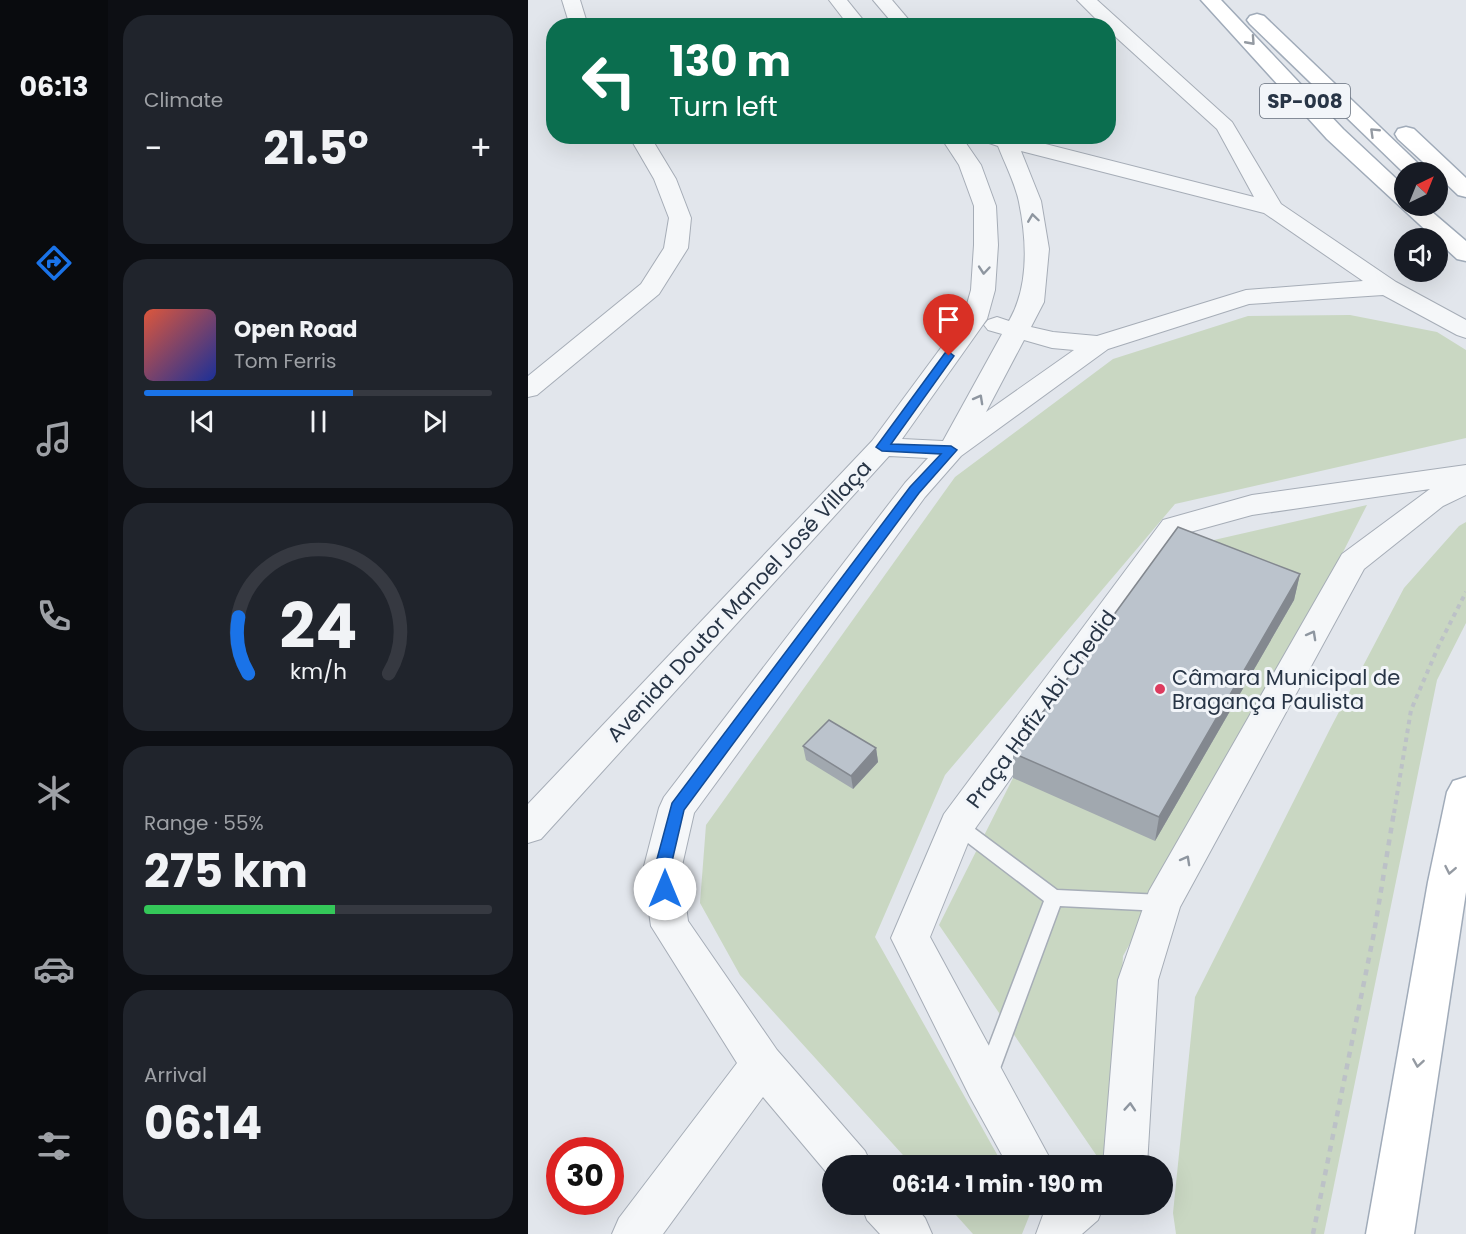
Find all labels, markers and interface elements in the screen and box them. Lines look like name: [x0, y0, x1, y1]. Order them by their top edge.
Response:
text: 130 m: [669, 32, 791, 91]
one-way arrow: [1244, 35, 1255, 45]
icon: left: [570, 42, 648, 120]
text: 06:13: [20, 68, 88, 105]
road number: SP-008: [1260, 84, 1350, 118]
text: Climate: [144, 86, 223, 114]
text: Turn left: [669, 88, 778, 125]
text: 21.5°: [263, 117, 369, 180]
text: −: [144, 125, 162, 172]
text: +: [469, 125, 492, 172]
one-way arrow: [1371, 128, 1381, 139]
north arrow: [1394, 162, 1448, 216]
map controls: [1394, 162, 1448, 282]
one-way arrow: [1027, 214, 1039, 223]
button: sound: [1394, 228, 1448, 282]
icon: directions: [33, 242, 75, 284]
one-way arrow: [978, 265, 991, 274]
pin: [923, 294, 974, 356]
icon: arrive: [932, 303, 965, 336]
text: Open Road: [234, 314, 358, 345]
text: Tom Ferris: [234, 347, 336, 375]
one-way arrow: [972, 395, 983, 405]
icon: previous: [186, 405, 219, 438]
icon: pause: [302, 405, 335, 438]
icon: next: [418, 405, 451, 438]
icon: music: [33, 418, 75, 460]
street label: Avenida Doutor Manoel José Villaça: [600, 454, 878, 748]
text: 24: [279, 582, 357, 670]
icon: phone: [33, 595, 75, 637]
street label: Praça Hafiz Abi Chedid: [959, 604, 1123, 814]
one-way arrow: [1305, 630, 1317, 641]
text: km/h: [289, 656, 347, 687]
place label: Câmara Municipal de Bragança Paulista: [1172, 663, 1400, 716]
marker: Câmara Municipal de Bragança Paulista: [1153, 682, 1167, 696]
icon: climate: [33, 772, 75, 814]
text: Range · 55%: [144, 809, 264, 837]
text: 275 km: [144, 840, 308, 903]
one-way arrow: [1179, 856, 1191, 866]
position arrow: [633, 857, 697, 921]
one-way arrow: [1444, 865, 1457, 875]
icon: car: [33, 948, 75, 990]
one-way arrow: [1412, 1057, 1425, 1067]
text: Arrival: [144, 1061, 207, 1089]
text: 06:14: [144, 1092, 262, 1155]
one-way arrow: [1123, 1103, 1136, 1112]
icon: filters: [33, 1125, 75, 1167]
speed limit sign: 30: [546, 1137, 624, 1215]
text: 06:14 · 1 min · 190 m: [892, 1169, 1103, 1200]

